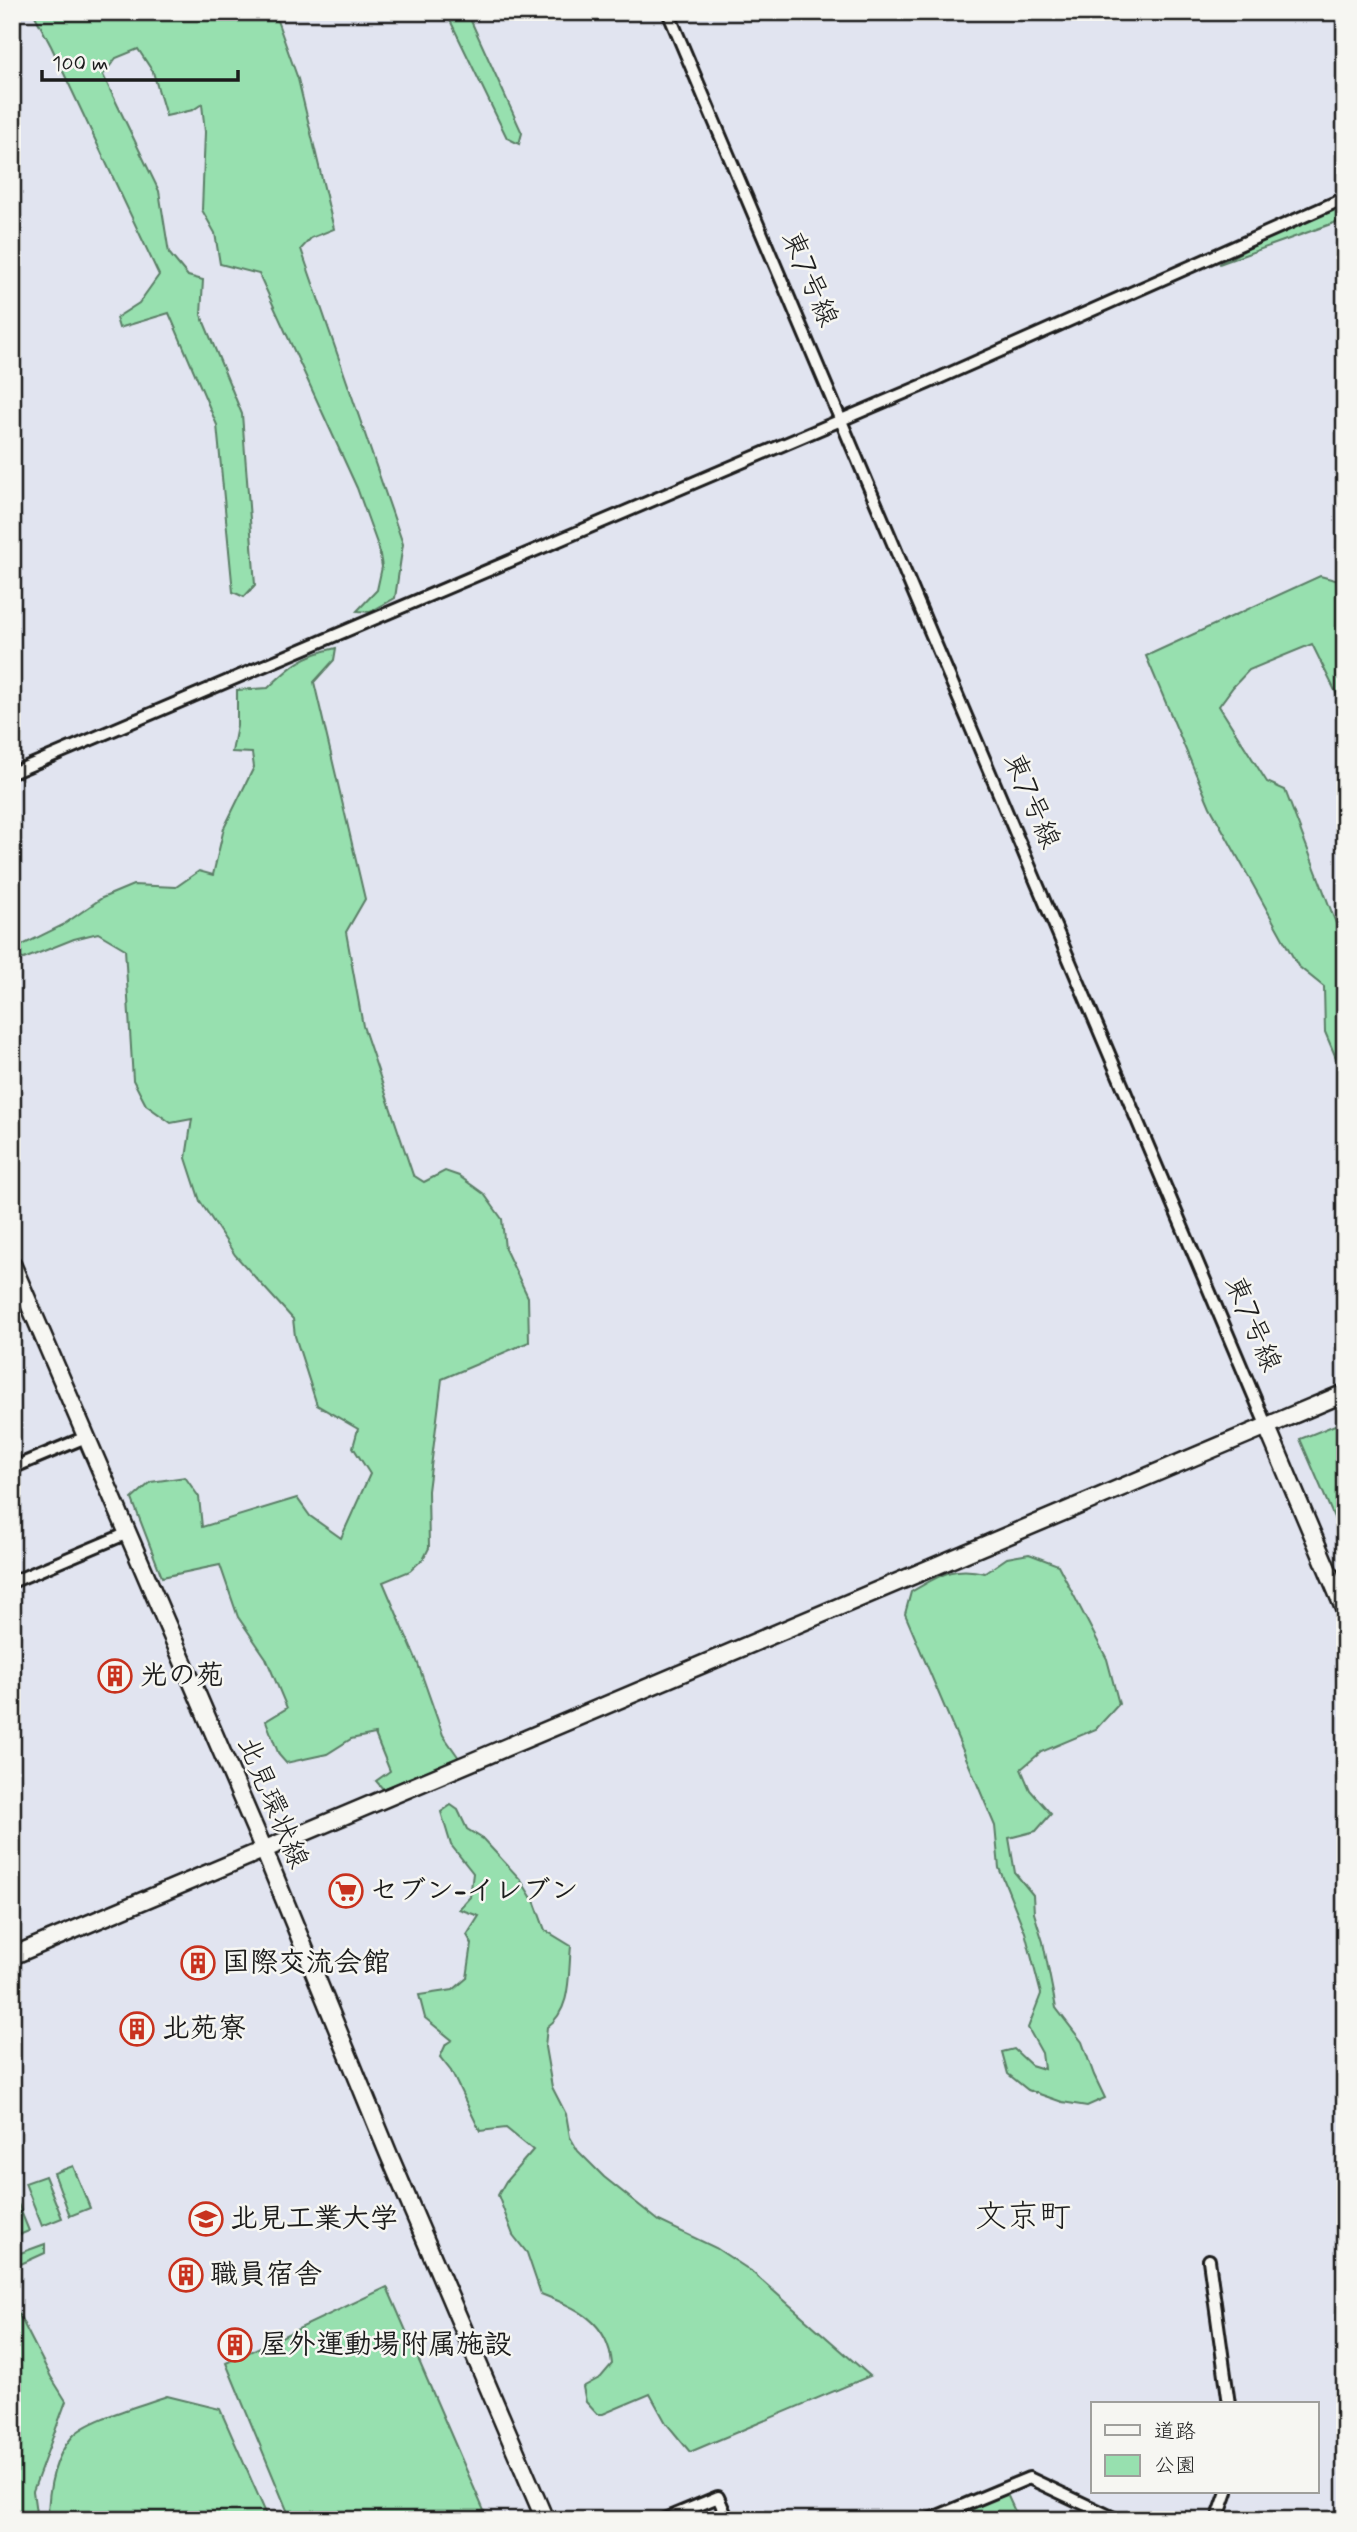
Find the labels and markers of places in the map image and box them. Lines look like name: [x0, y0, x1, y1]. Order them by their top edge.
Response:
building icon: 光の苑: [96, 1657, 134, 1695]
place label: 光の苑: [140, 1658, 224, 1695]
supermarket icon: セブン-イレブン: [327, 1872, 365, 1910]
place label: セブン-イレブン: [370, 1873, 579, 1910]
building icon: 国際交流会館: [179, 1944, 217, 1982]
place label: 国際交流会館: [222, 1945, 390, 1982]
building icon: 北苑寮: [118, 2010, 156, 2048]
place label: 北苑寮: [162, 2011, 246, 2048]
school or university icon: 北見工業大学: [187, 2200, 225, 2238]
place label: 北見工業大学: [230, 2201, 398, 2238]
building icon: 職員宿舎: [167, 2256, 205, 2294]
place label: 職員宿舎: [210, 2257, 322, 2294]
building icon: 屋外運動場附属施設: [216, 2326, 254, 2364]
place label: 屋外運動場附属施設: [260, 2327, 512, 2364]

